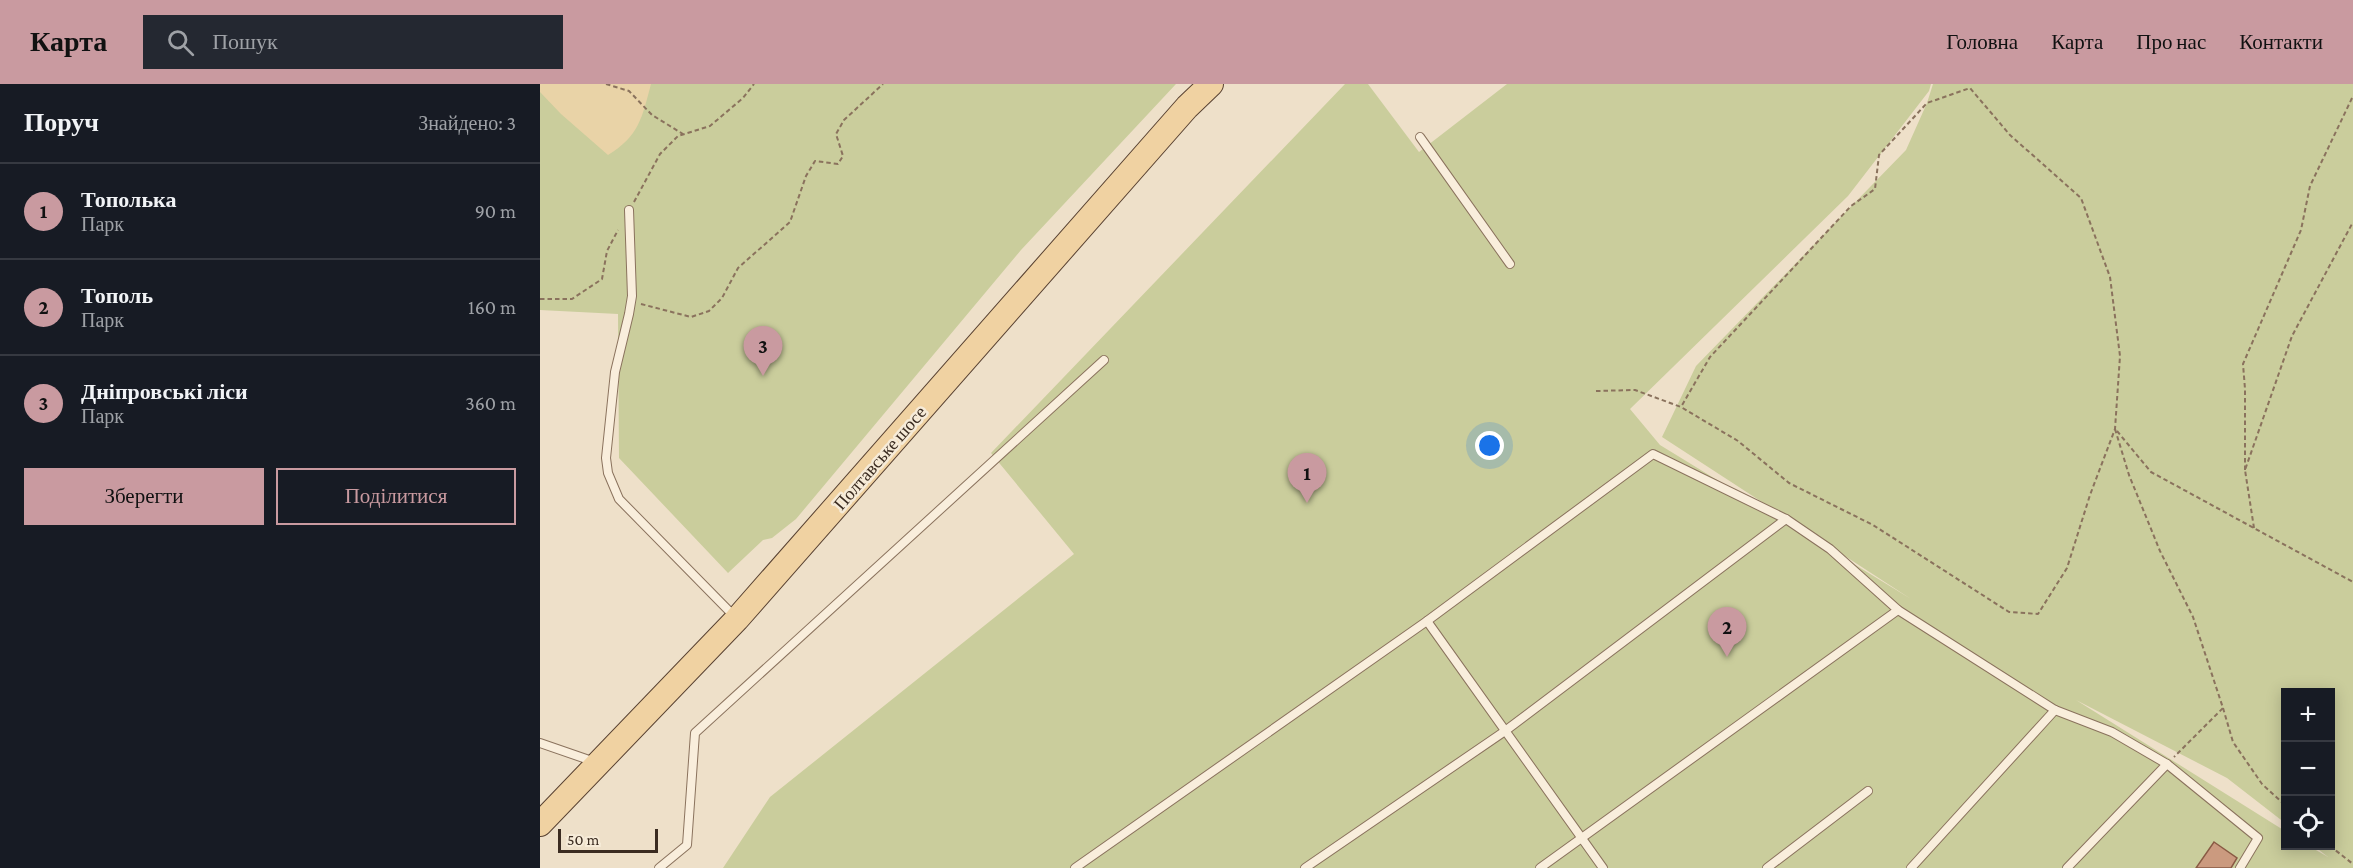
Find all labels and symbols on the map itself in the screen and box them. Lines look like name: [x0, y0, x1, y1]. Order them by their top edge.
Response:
pin: 3: [744, 326, 782, 376]
street label: Полтавське шосе: [830, 402, 930, 514]
your location: [1475, 431, 1504, 460]
pin: 1: [1288, 454, 1326, 503]
pin: 2: [1708, 608, 1746, 657]
scale bar: [558, 826, 658, 854]

